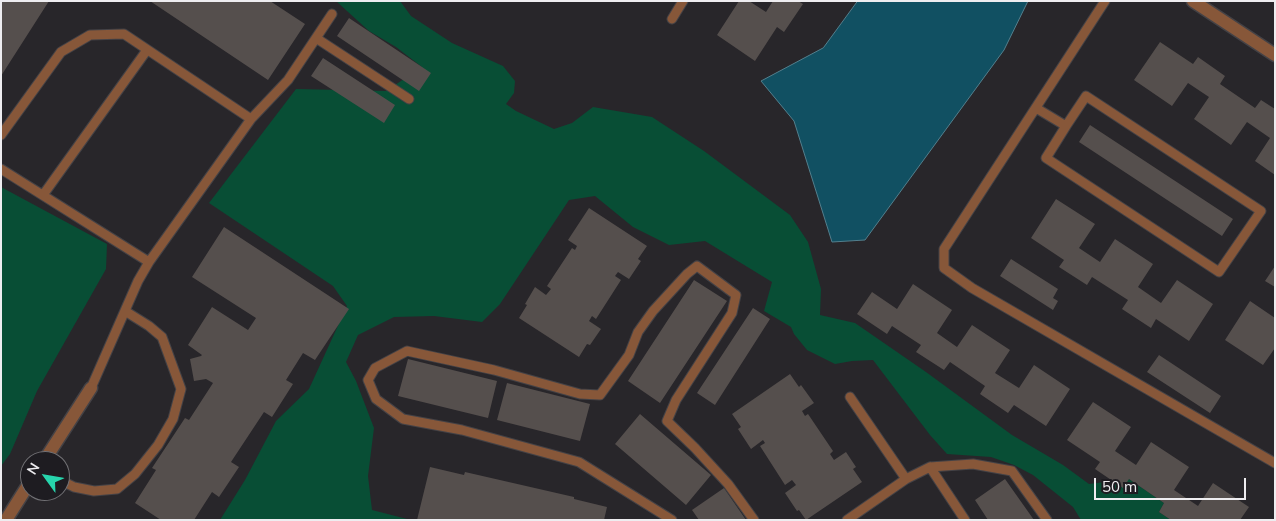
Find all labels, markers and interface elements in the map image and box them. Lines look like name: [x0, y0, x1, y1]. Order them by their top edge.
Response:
north arrow: [20, 451, 70, 501]
text: N: [23, 459, 44, 478]
scale bar: [1096, 468, 1248, 500]
text: 50 m: [1102, 477, 1137, 496]

